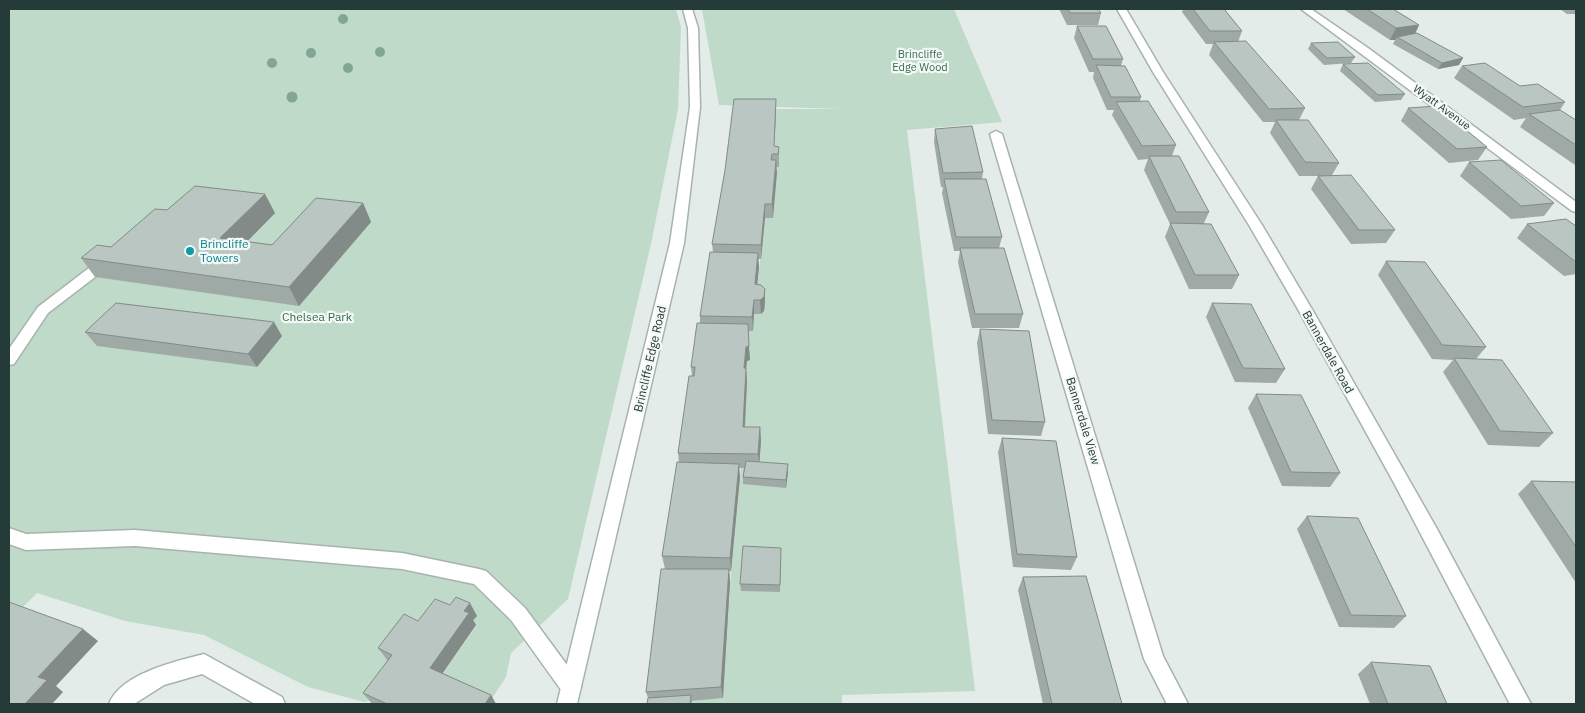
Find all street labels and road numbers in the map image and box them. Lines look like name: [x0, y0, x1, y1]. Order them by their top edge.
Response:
street label: Wyatt Avenue: [1410, 81, 1474, 133]
street label: Brincliffe Edge Road: [630, 304, 669, 413]
street label: Bannerdale Road: [1299, 308, 1357, 396]
street label: Bannerdale View: [1063, 375, 1104, 467]

